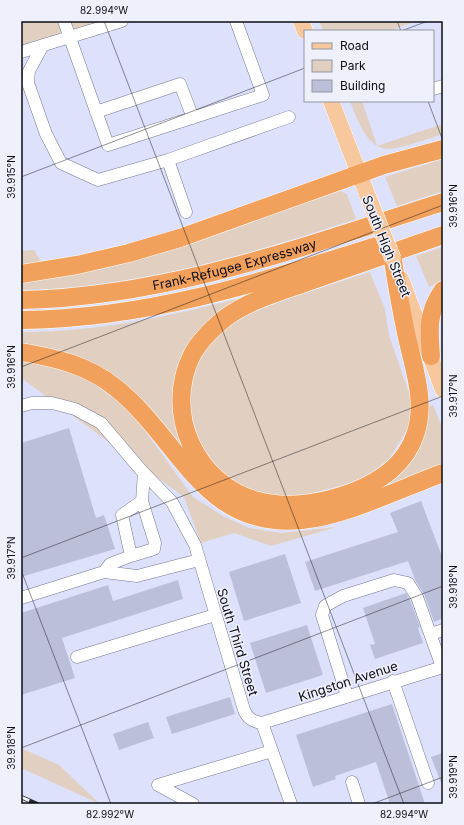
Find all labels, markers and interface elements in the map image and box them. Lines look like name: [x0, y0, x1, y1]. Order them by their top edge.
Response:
text: 82.994°W: [80, 4, 128, 16]
legend: [304, 30, 434, 102]
text: Road: [340, 38, 369, 53]
text: Park: [340, 58, 366, 73]
text: Building: [340, 78, 385, 93]
text: 39.915°N: [5, 155, 17, 199]
text: 39.916°N: [447, 184, 459, 228]
street label: South High Street: [359, 193, 415, 299]
street label: Frank-Refugee Expressway: [151, 235, 318, 293]
text: 39.916°N: [5, 345, 17, 389]
text: 39.917°N: [447, 375, 459, 417]
text: 39.917°N: [5, 537, 17, 579]
text: 39.918°N: [447, 565, 459, 609]
street label: South Third Street: [214, 586, 262, 698]
street label: Kingston Avenue: [296, 657, 400, 705]
text: 39.918°N: [5, 726, 17, 770]
text: 39.919°N: [447, 755, 459, 799]
text: 82.992°W: [86, 808, 134, 820]
text: 82.994°W: [380, 808, 428, 820]

